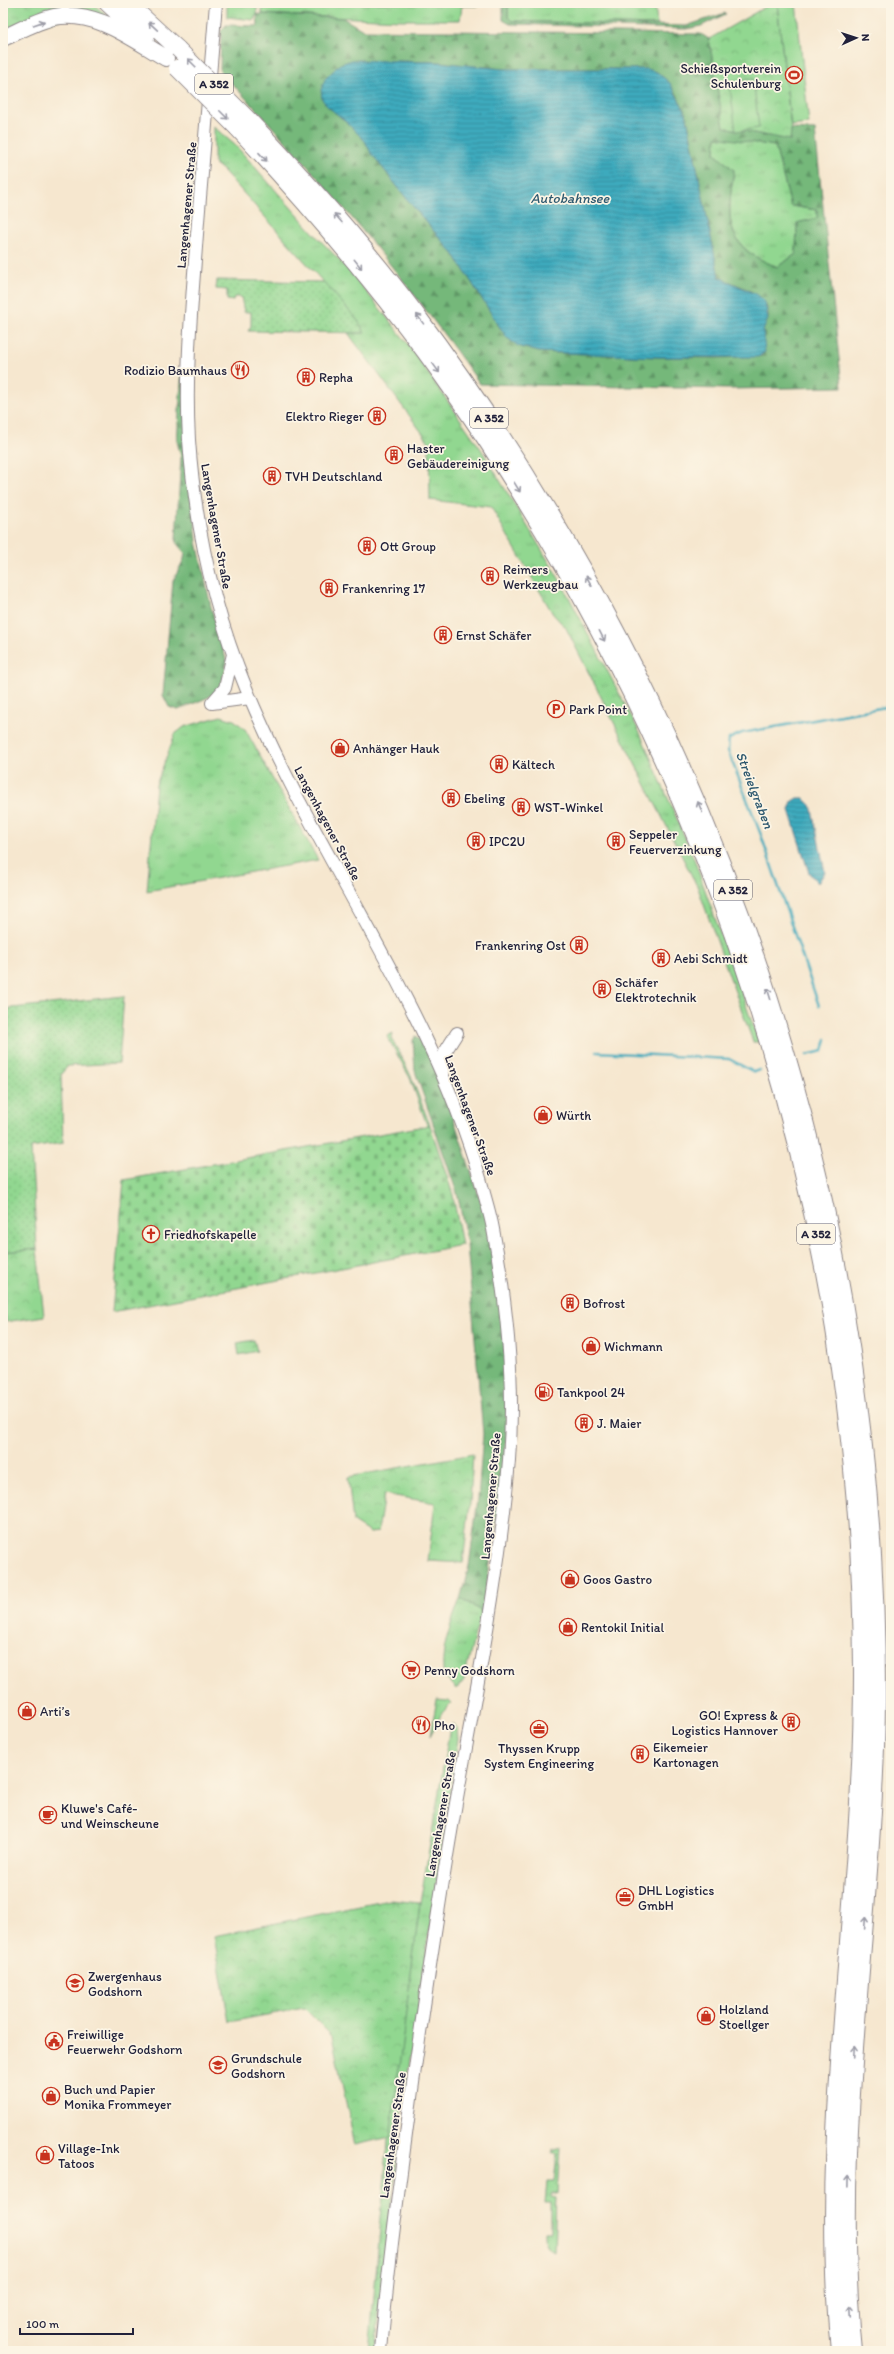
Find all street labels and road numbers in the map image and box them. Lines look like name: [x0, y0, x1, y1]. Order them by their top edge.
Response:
road number: A 352: [195, 74, 233, 94]
street label: Langenhagener Straße: [173, 141, 200, 269]
road number: A 352: [470, 408, 508, 428]
street label: Langenhagener Straße: [198, 462, 235, 590]
street label: Langenhagener Straße: [291, 764, 364, 883]
road number: A 352: [714, 880, 752, 900]
street label: Langenhagener Straße: [442, 1053, 499, 1178]
road number: A 352: [797, 1224, 835, 1244]
street label: Langenhagener Straße: [477, 1432, 504, 1560]
street label: Langenhagener Straße: [422, 1750, 459, 1878]
street label: Langenhagener Straße: [376, 2071, 409, 2199]

